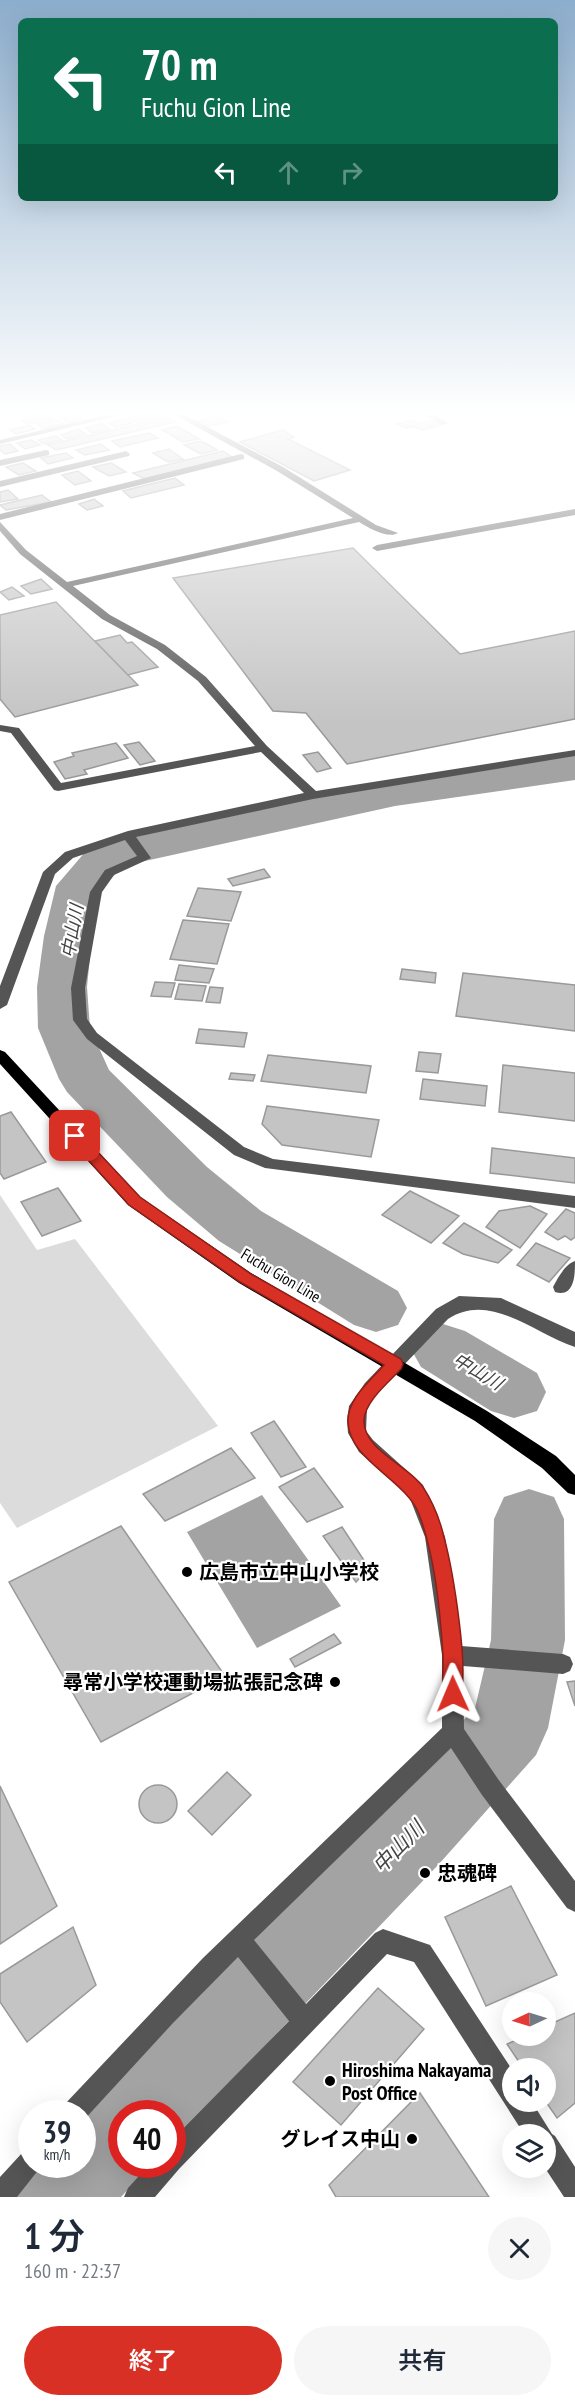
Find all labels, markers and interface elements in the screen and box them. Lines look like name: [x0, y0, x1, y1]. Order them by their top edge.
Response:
text: 70 m: [141, 37, 218, 92]
icon: left: [42, 42, 120, 120]
text: Fuchu Gion Line: [141, 90, 291, 124]
icon: left: [209, 156, 242, 189]
icon: ahead: [272, 156, 305, 189]
icon: right: [335, 156, 368, 189]
water label: 中山川: [56, 900, 88, 960]
pin: [49, 1110, 100, 1161]
icon: arrive: [58, 1119, 91, 1152]
street label: Fuchu Gion Line: [238, 1243, 324, 1307]
water label: 中山川: [449, 1347, 509, 1396]
place label: 広島市立中山小学校: [199, 1559, 379, 1585]
marker: 広島市立中山小学校: [180, 1565, 194, 1579]
position arrow: [421, 1662, 485, 1726]
place label: 尋常小学校運動場拡張記念碑: [63, 1669, 323, 1695]
marker: 尋常小学校運動場拡張記念碑: [328, 1675, 342, 1689]
water label: 中山川: [366, 1814, 431, 1879]
place label: 忠魂碑: [437, 1860, 497, 1886]
marker: 忠魂碑: [418, 1866, 432, 1880]
north arrow: [502, 1992, 556, 2046]
map controls: [502, 1992, 556, 2178]
place label: Hiroshima Nakayama Post Office: [342, 2057, 491, 2106]
button: sound: [502, 2058, 556, 2112]
marker: Hiroshima Nakayama Post Office: [323, 2074, 337, 2088]
speed limit sign: 40: [108, 2100, 186, 2178]
text: 39: [43, 2112, 71, 2151]
button: layers: [502, 2124, 556, 2178]
place label: グレイス中山: [281, 2126, 400, 2152]
marker: グレイス中山: [405, 2132, 419, 2146]
text: km/h: [44, 2145, 70, 2164]
text: 1 分: [24, 2212, 85, 2259]
button: close: [488, 2217, 551, 2280]
text: 160 m · 22:37: [24, 2258, 121, 2284]
button: 終了: [24, 2326, 282, 2395]
button: 共有: [294, 2326, 551, 2395]

